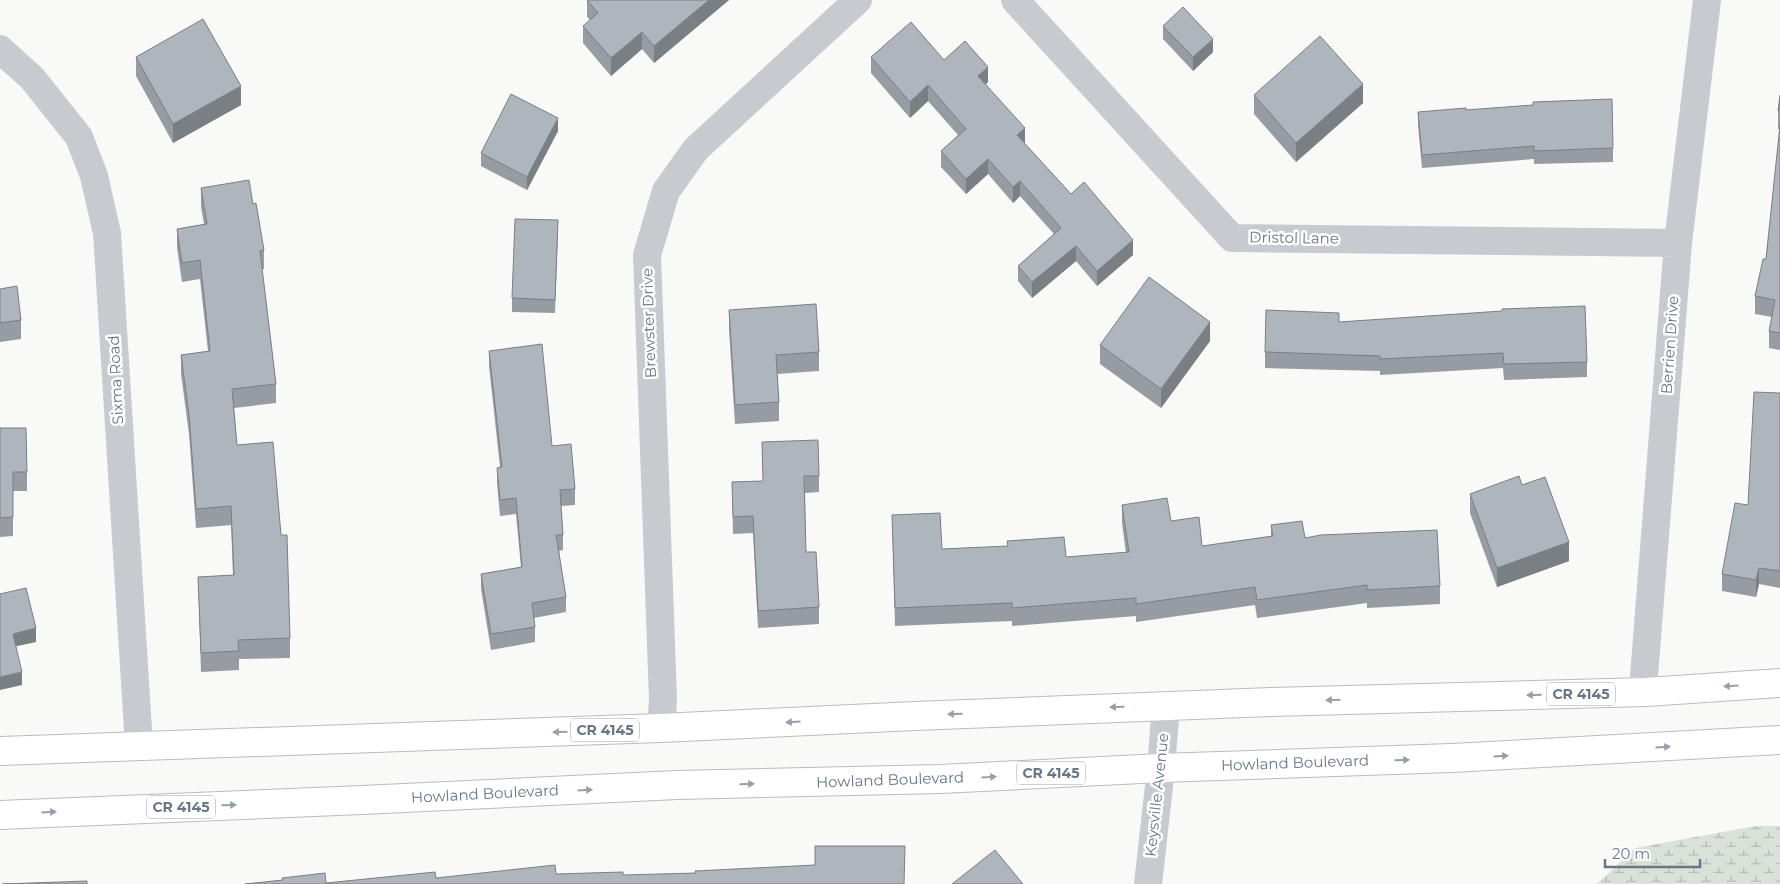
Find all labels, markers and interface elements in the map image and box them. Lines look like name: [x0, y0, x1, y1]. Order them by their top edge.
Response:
street label: Dristol Lane: [1249, 227, 1339, 248]
street label: Brewster Drive: [637, 267, 660, 379]
street label: Berrien Drive: [1657, 295, 1682, 395]
street label: Sixma Road: [104, 335, 127, 425]
road number: CR 4145: [1547, 682, 1615, 706]
one-way arrow: [1723, 682, 1739, 690]
one-way arrow: [1526, 691, 1542, 699]
one-way arrow: [1325, 696, 1341, 704]
one-way arrow: [1109, 704, 1125, 712]
one-way arrow: [947, 710, 963, 718]
road number: CR 4145: [571, 718, 639, 742]
one-way arrow: [785, 718, 801, 726]
one-way arrow: [552, 728, 568, 736]
street label: Keysville Avenue: [1141, 732, 1172, 858]
one-way arrow: [1655, 742, 1671, 750]
street label: Howland Boulevard: [1221, 750, 1369, 775]
one-way arrow: [1493, 751, 1509, 759]
one-way arrow: [1395, 756, 1411, 764]
road number: CR 4145: [1017, 761, 1085, 784]
street label: Howland Boulevard: [816, 767, 964, 792]
one-way arrow: [981, 772, 997, 780]
one-way arrow: [740, 779, 756, 787]
street label: Howland Boulevard: [411, 780, 559, 807]
one-way arrow: [577, 785, 593, 793]
road number: CR 4145: [147, 796, 215, 819]
one-way arrow: [221, 801, 237, 809]
one-way arrow: [41, 808, 57, 816]
scale bar: [1605, 836, 1700, 868]
text: 20 m: [1612, 844, 1650, 863]

